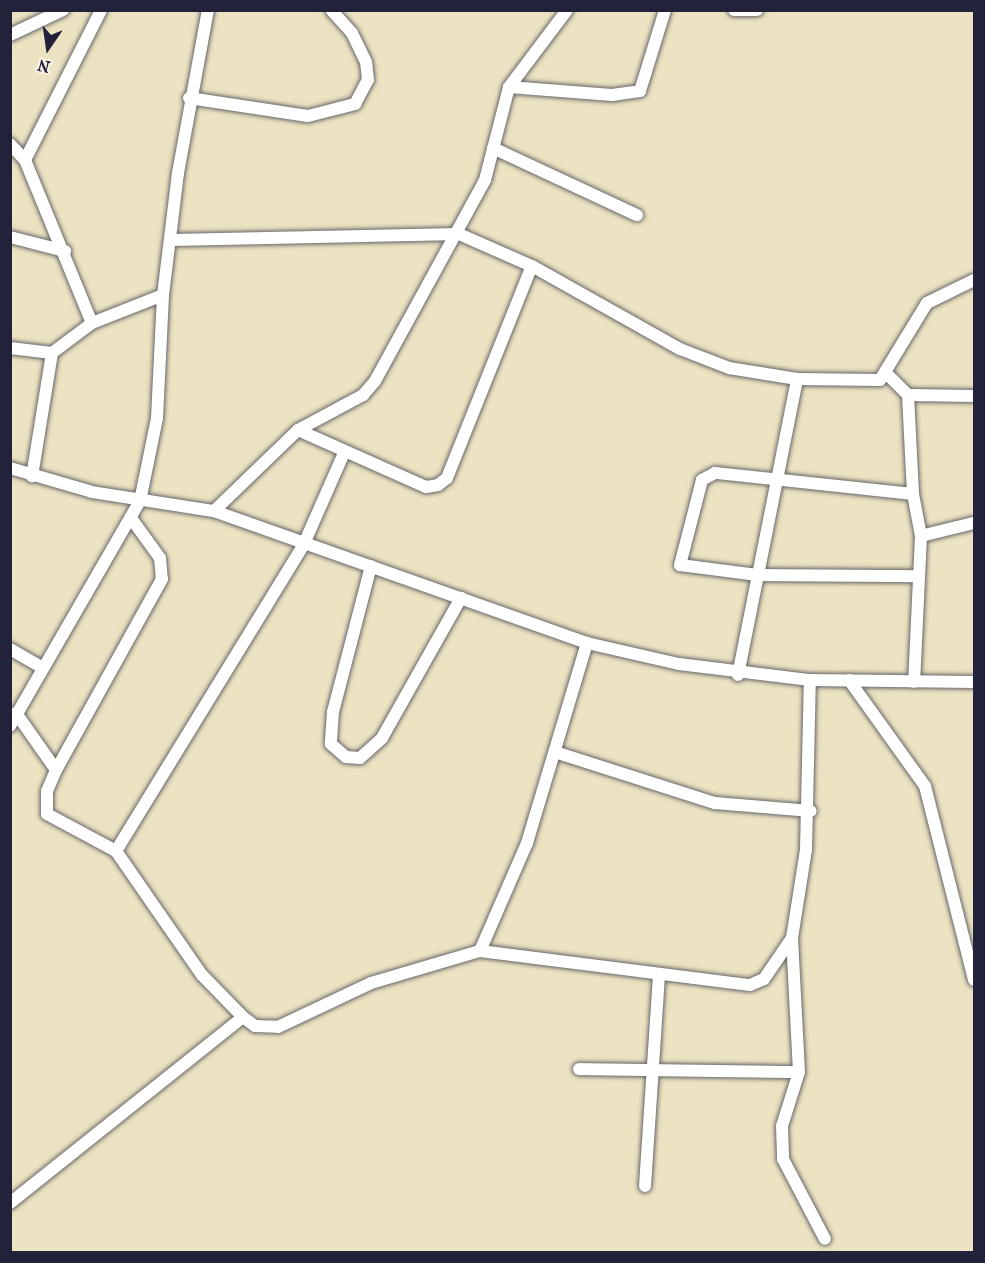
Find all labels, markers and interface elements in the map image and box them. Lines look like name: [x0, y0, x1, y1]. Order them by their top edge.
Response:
north arrow: [18, 18, 78, 78]
text: N: [36, 55, 52, 77]

